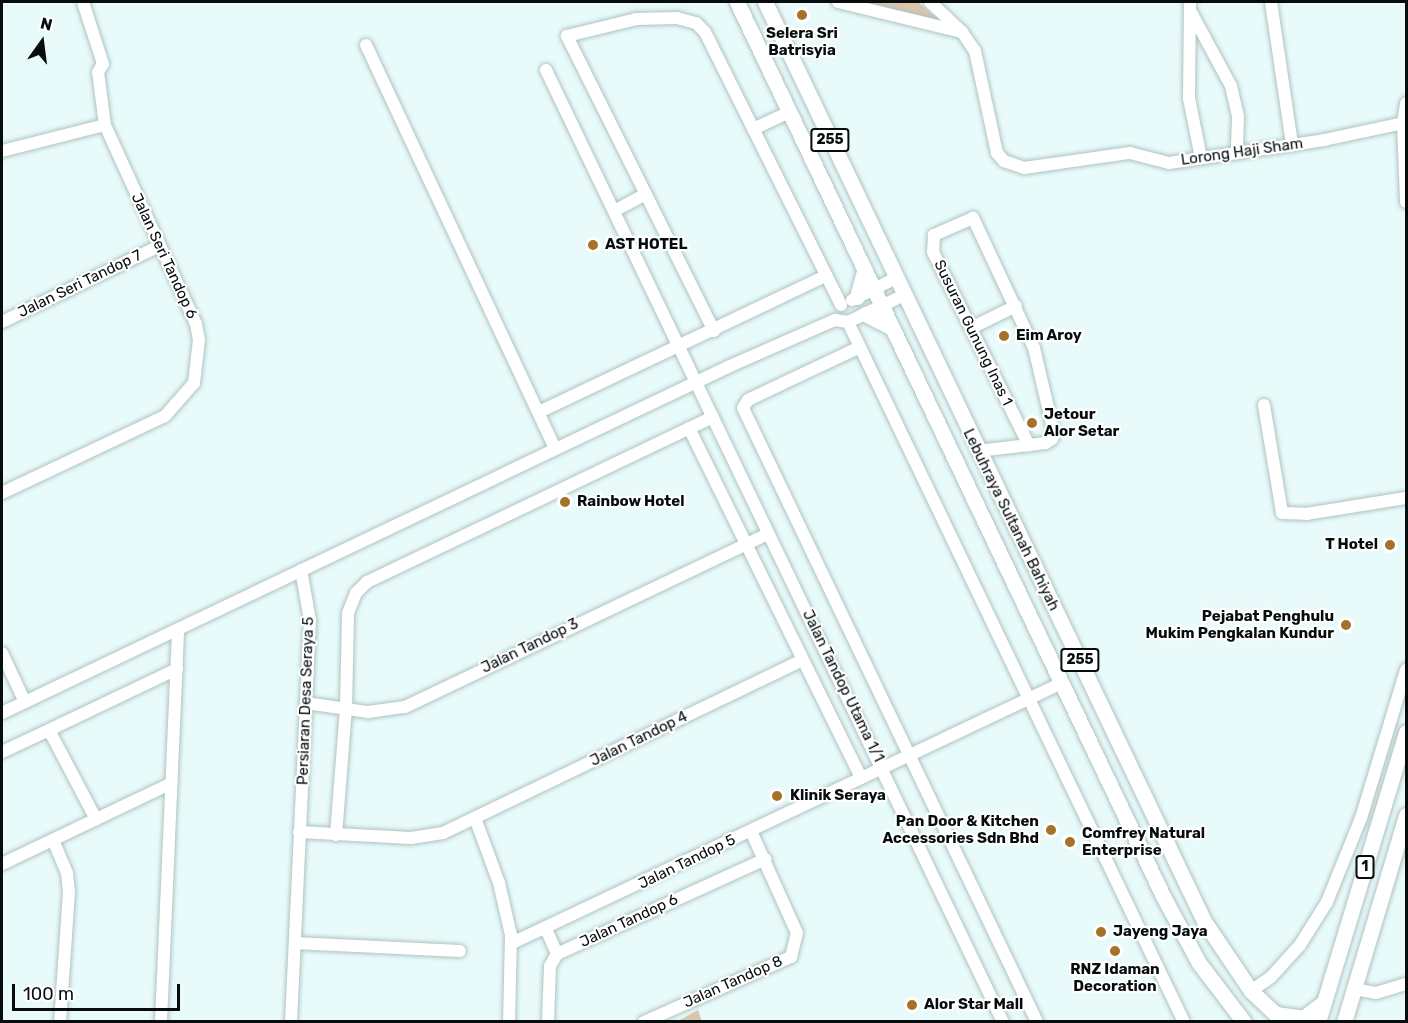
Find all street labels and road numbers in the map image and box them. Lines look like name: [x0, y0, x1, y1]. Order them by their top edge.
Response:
road number: 255: [809, 129, 851, 151]
street label: Lorong Haji Sham: [1180, 135, 1304, 169]
street label: Jalan Seri Tandop 6: [127, 190, 201, 322]
street label: Jalan Seri Tandop 7: [15, 246, 145, 322]
street label: Susuran Gunung Inas 1: [930, 257, 1016, 409]
street label: Lebuhraya Sultanah Bahiyah: [959, 426, 1063, 614]
street label: Jalan Tandop Utama 1/1: [798, 607, 888, 765]
street label: Jalan Tandop 3: [478, 615, 582, 677]
street label: Persiaran Desa Seraya 5: [294, 617, 318, 785]
road number: 255: [1059, 649, 1101, 671]
street label: Jalan Tandop 4: [587, 708, 691, 770]
street label: Jalan Tandop 5: [635, 831, 739, 893]
road number: 1: [1354, 856, 1376, 878]
street label: Jalan Tandop 6: [577, 890, 681, 952]
street label: Jalan Tandop 8: [681, 952, 785, 1012]

